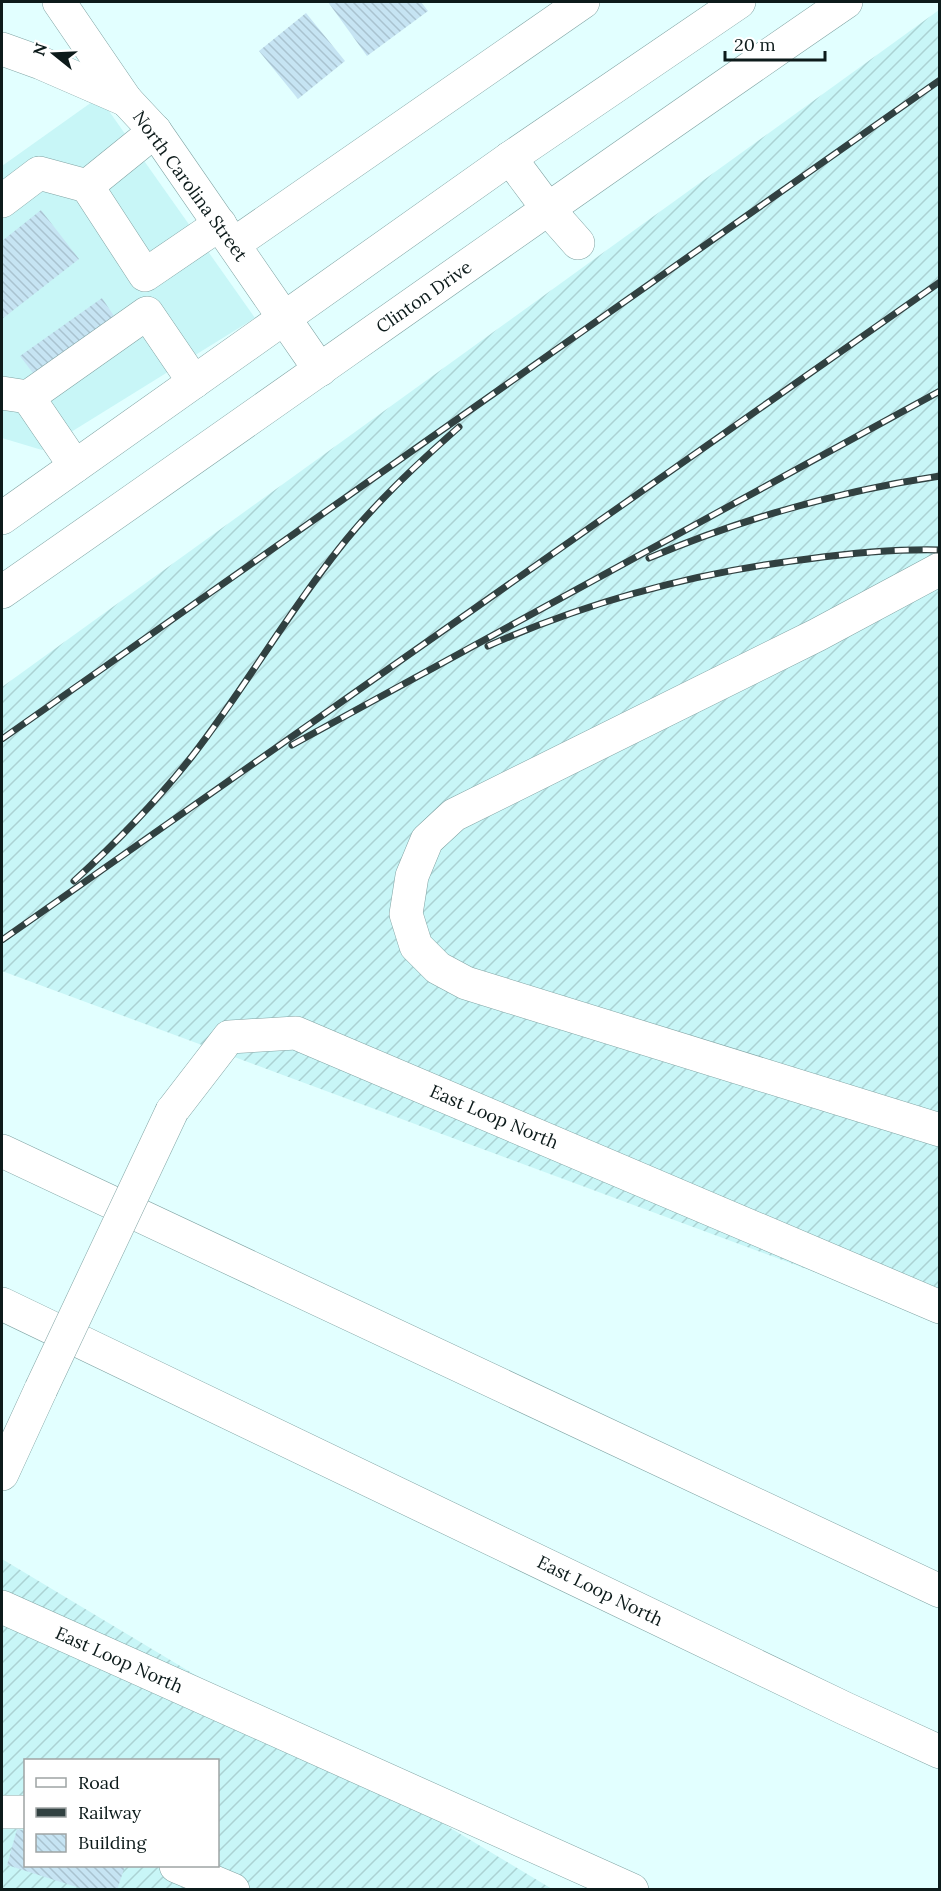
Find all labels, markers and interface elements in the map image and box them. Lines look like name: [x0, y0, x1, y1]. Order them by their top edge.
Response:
north arrow: [24, 24, 84, 84]
scale bar: [725, 24, 826, 62]
text: 20 m: [734, 33, 776, 56]
text: N: [28, 40, 51, 58]
street label: North Carolina Street: [128, 106, 253, 265]
street label: Clinton Drive: [371, 255, 476, 338]
street label: East Loop North: [427, 1079, 562, 1154]
street label: East Loop North: [534, 1550, 667, 1631]
street label: East Loop North: [52, 1621, 187, 1698]
legend: [24, 1759, 219, 1867]
text: Road: [78, 1771, 120, 1794]
text: Railway: [78, 1801, 142, 1824]
text: Building: [78, 1831, 148, 1854]

